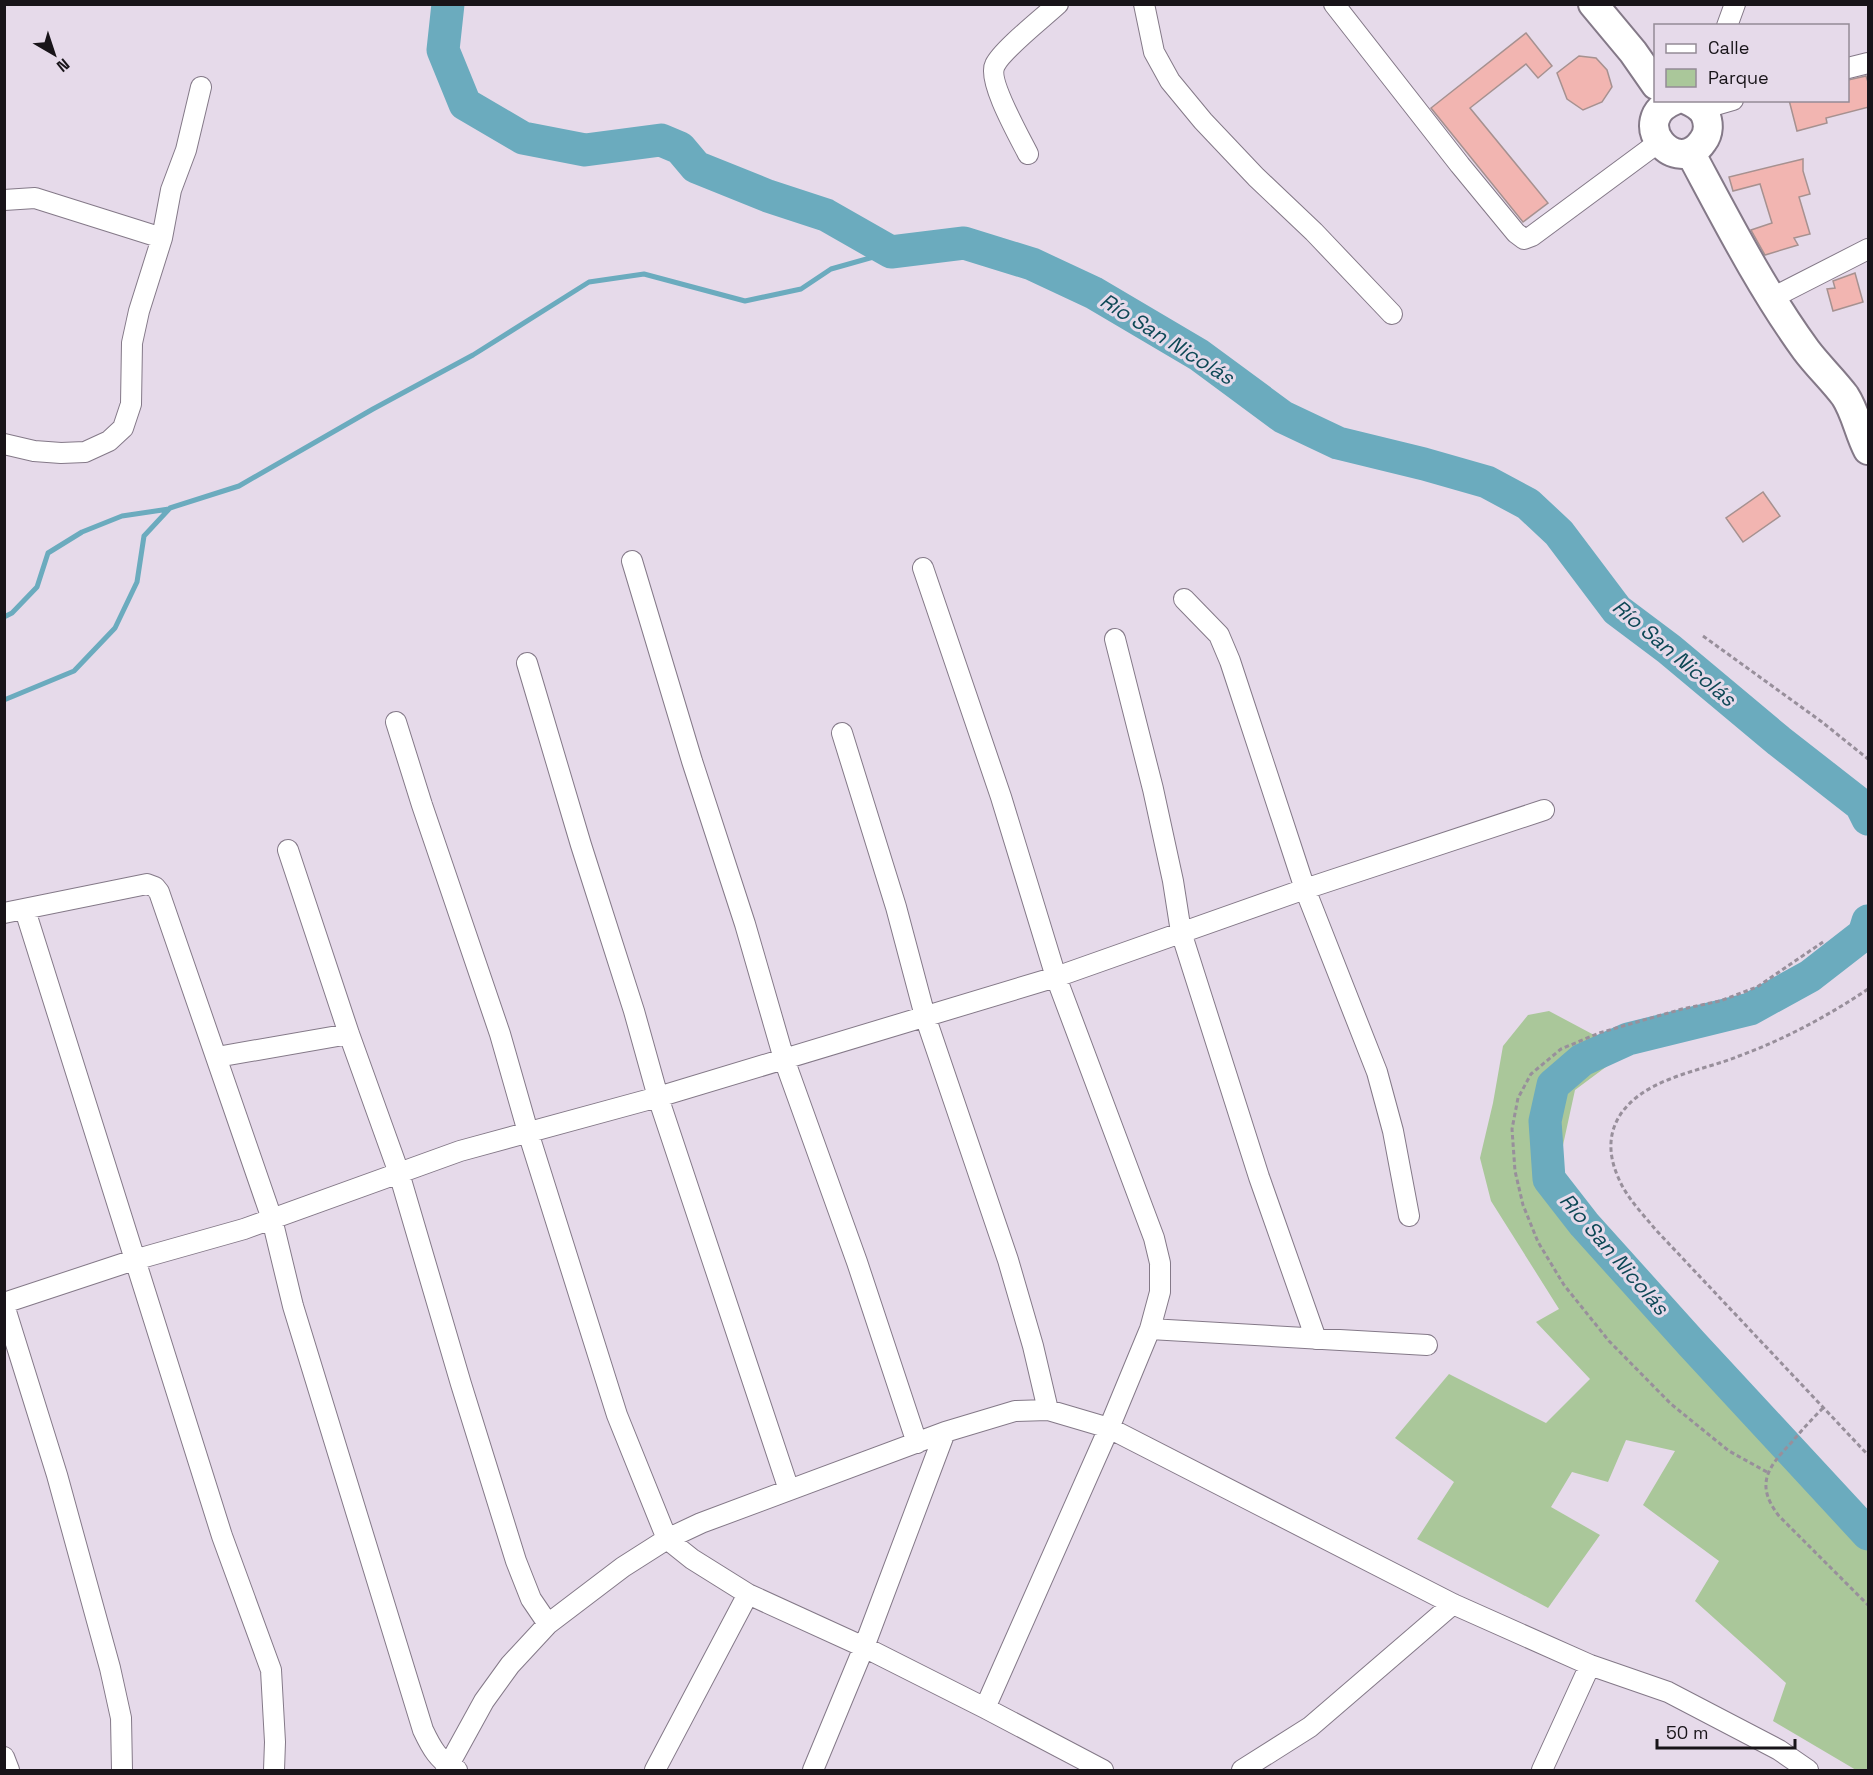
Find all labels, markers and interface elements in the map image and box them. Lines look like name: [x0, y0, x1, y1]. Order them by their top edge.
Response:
north arrow: [24, 24, 84, 84]
legend: [1654, 24, 1849, 102]
text: Calle: [1708, 36, 1749, 59]
text: N: [52, 54, 74, 77]
text: Parque: [1708, 66, 1769, 89]
water label: Río San Nicolás: [1095, 287, 1240, 391]
water label: Río San Nicolás: [1607, 593, 1742, 713]
water label: Río San Nicolás: [1554, 1187, 1675, 1321]
scale bar: [1657, 1712, 1795, 1750]
text: 50 m: [1666, 1721, 1708, 1744]

